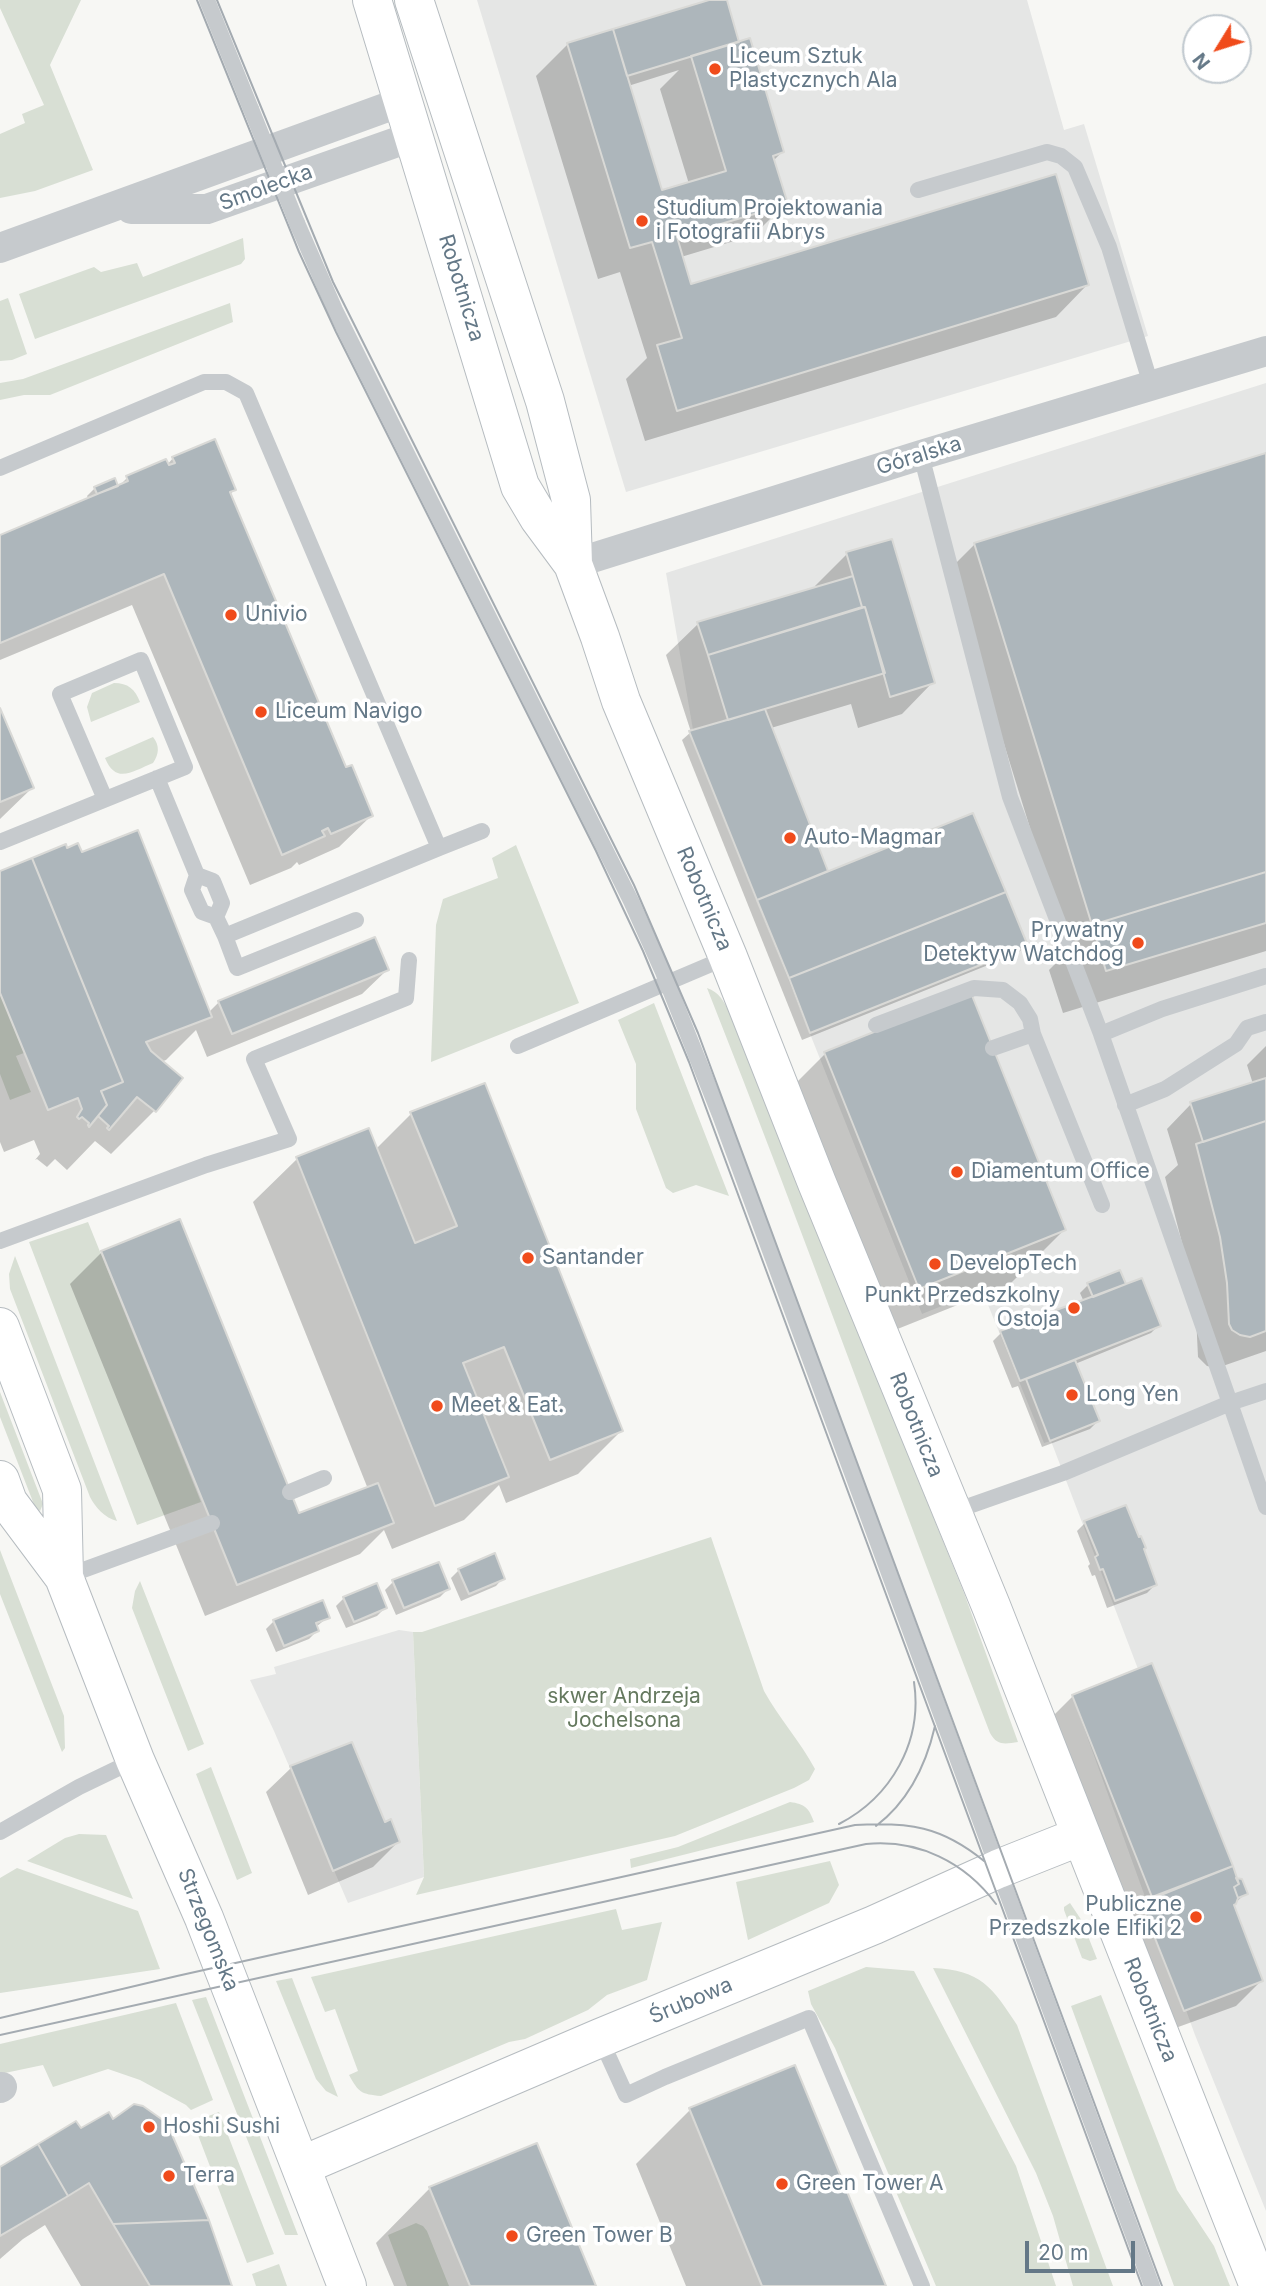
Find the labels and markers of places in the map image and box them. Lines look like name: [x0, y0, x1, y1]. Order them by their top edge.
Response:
place label: Liceum Sztuk Plastycznych Ala: [729, 44, 898, 94]
marker: Liceum Sztuk Plastycznych Ala: [707, 61, 723, 77]
place label: Studium Projektowania i Fotografii Abrys: [656, 196, 883, 246]
marker: Studium Projektowania i Fotografii Abrys: [634, 213, 650, 229]
place label: Univio: [245, 602, 308, 628]
marker: Univio: [223, 607, 239, 623]
place label: Liceum Navigo: [275, 699, 423, 725]
marker: Liceum Navigo: [253, 704, 269, 720]
place label: Auto-Magmar: [804, 825, 942, 851]
marker: Auto-Magmar: [782, 830, 798, 846]
place label: Prywatny Detektyw Watchdog: [923, 918, 1124, 968]
marker: Prywatny Detektyw Watchdog: [1130, 935, 1146, 951]
place label: Diamentum Office: [971, 1159, 1150, 1185]
marker: Diamentum Office: [949, 1164, 965, 1180]
place label: Santander: [542, 1245, 644, 1271]
marker: Santander: [520, 1250, 536, 1266]
place label: DevelopTech: [949, 1251, 1077, 1277]
marker: DevelopTech: [927, 1256, 943, 1272]
place label: Punkt Przedszkolny Ostoja: [864, 1283, 1060, 1333]
marker: Punkt Przedszkolny Ostoja: [1066, 1300, 1082, 1316]
place label: Long Yen: [1086, 1382, 1179, 1408]
marker: Long Yen: [1064, 1387, 1080, 1403]
place label: Meet & Eat.: [451, 1393, 564, 1419]
marker: Meet & Eat.: [429, 1398, 445, 1414]
place label: Publiczne Przedszkole Elfiki 2: [989, 1892, 1182, 1942]
marker: Publiczne Przedszkole Elfiki 2: [1188, 1909, 1204, 1925]
place label: Hoshi Sushi: [163, 2114, 280, 2140]
marker: Hoshi Sushi: [141, 2119, 157, 2135]
place label: Terra: [183, 2163, 235, 2189]
marker: Terra: [161, 2168, 177, 2184]
place label: Green Tower A: [796, 2171, 944, 2197]
marker: Green Tower A: [774, 2176, 790, 2192]
place label: Green Tower B: [526, 2223, 673, 2249]
marker: Green Tower B: [504, 2228, 520, 2244]

